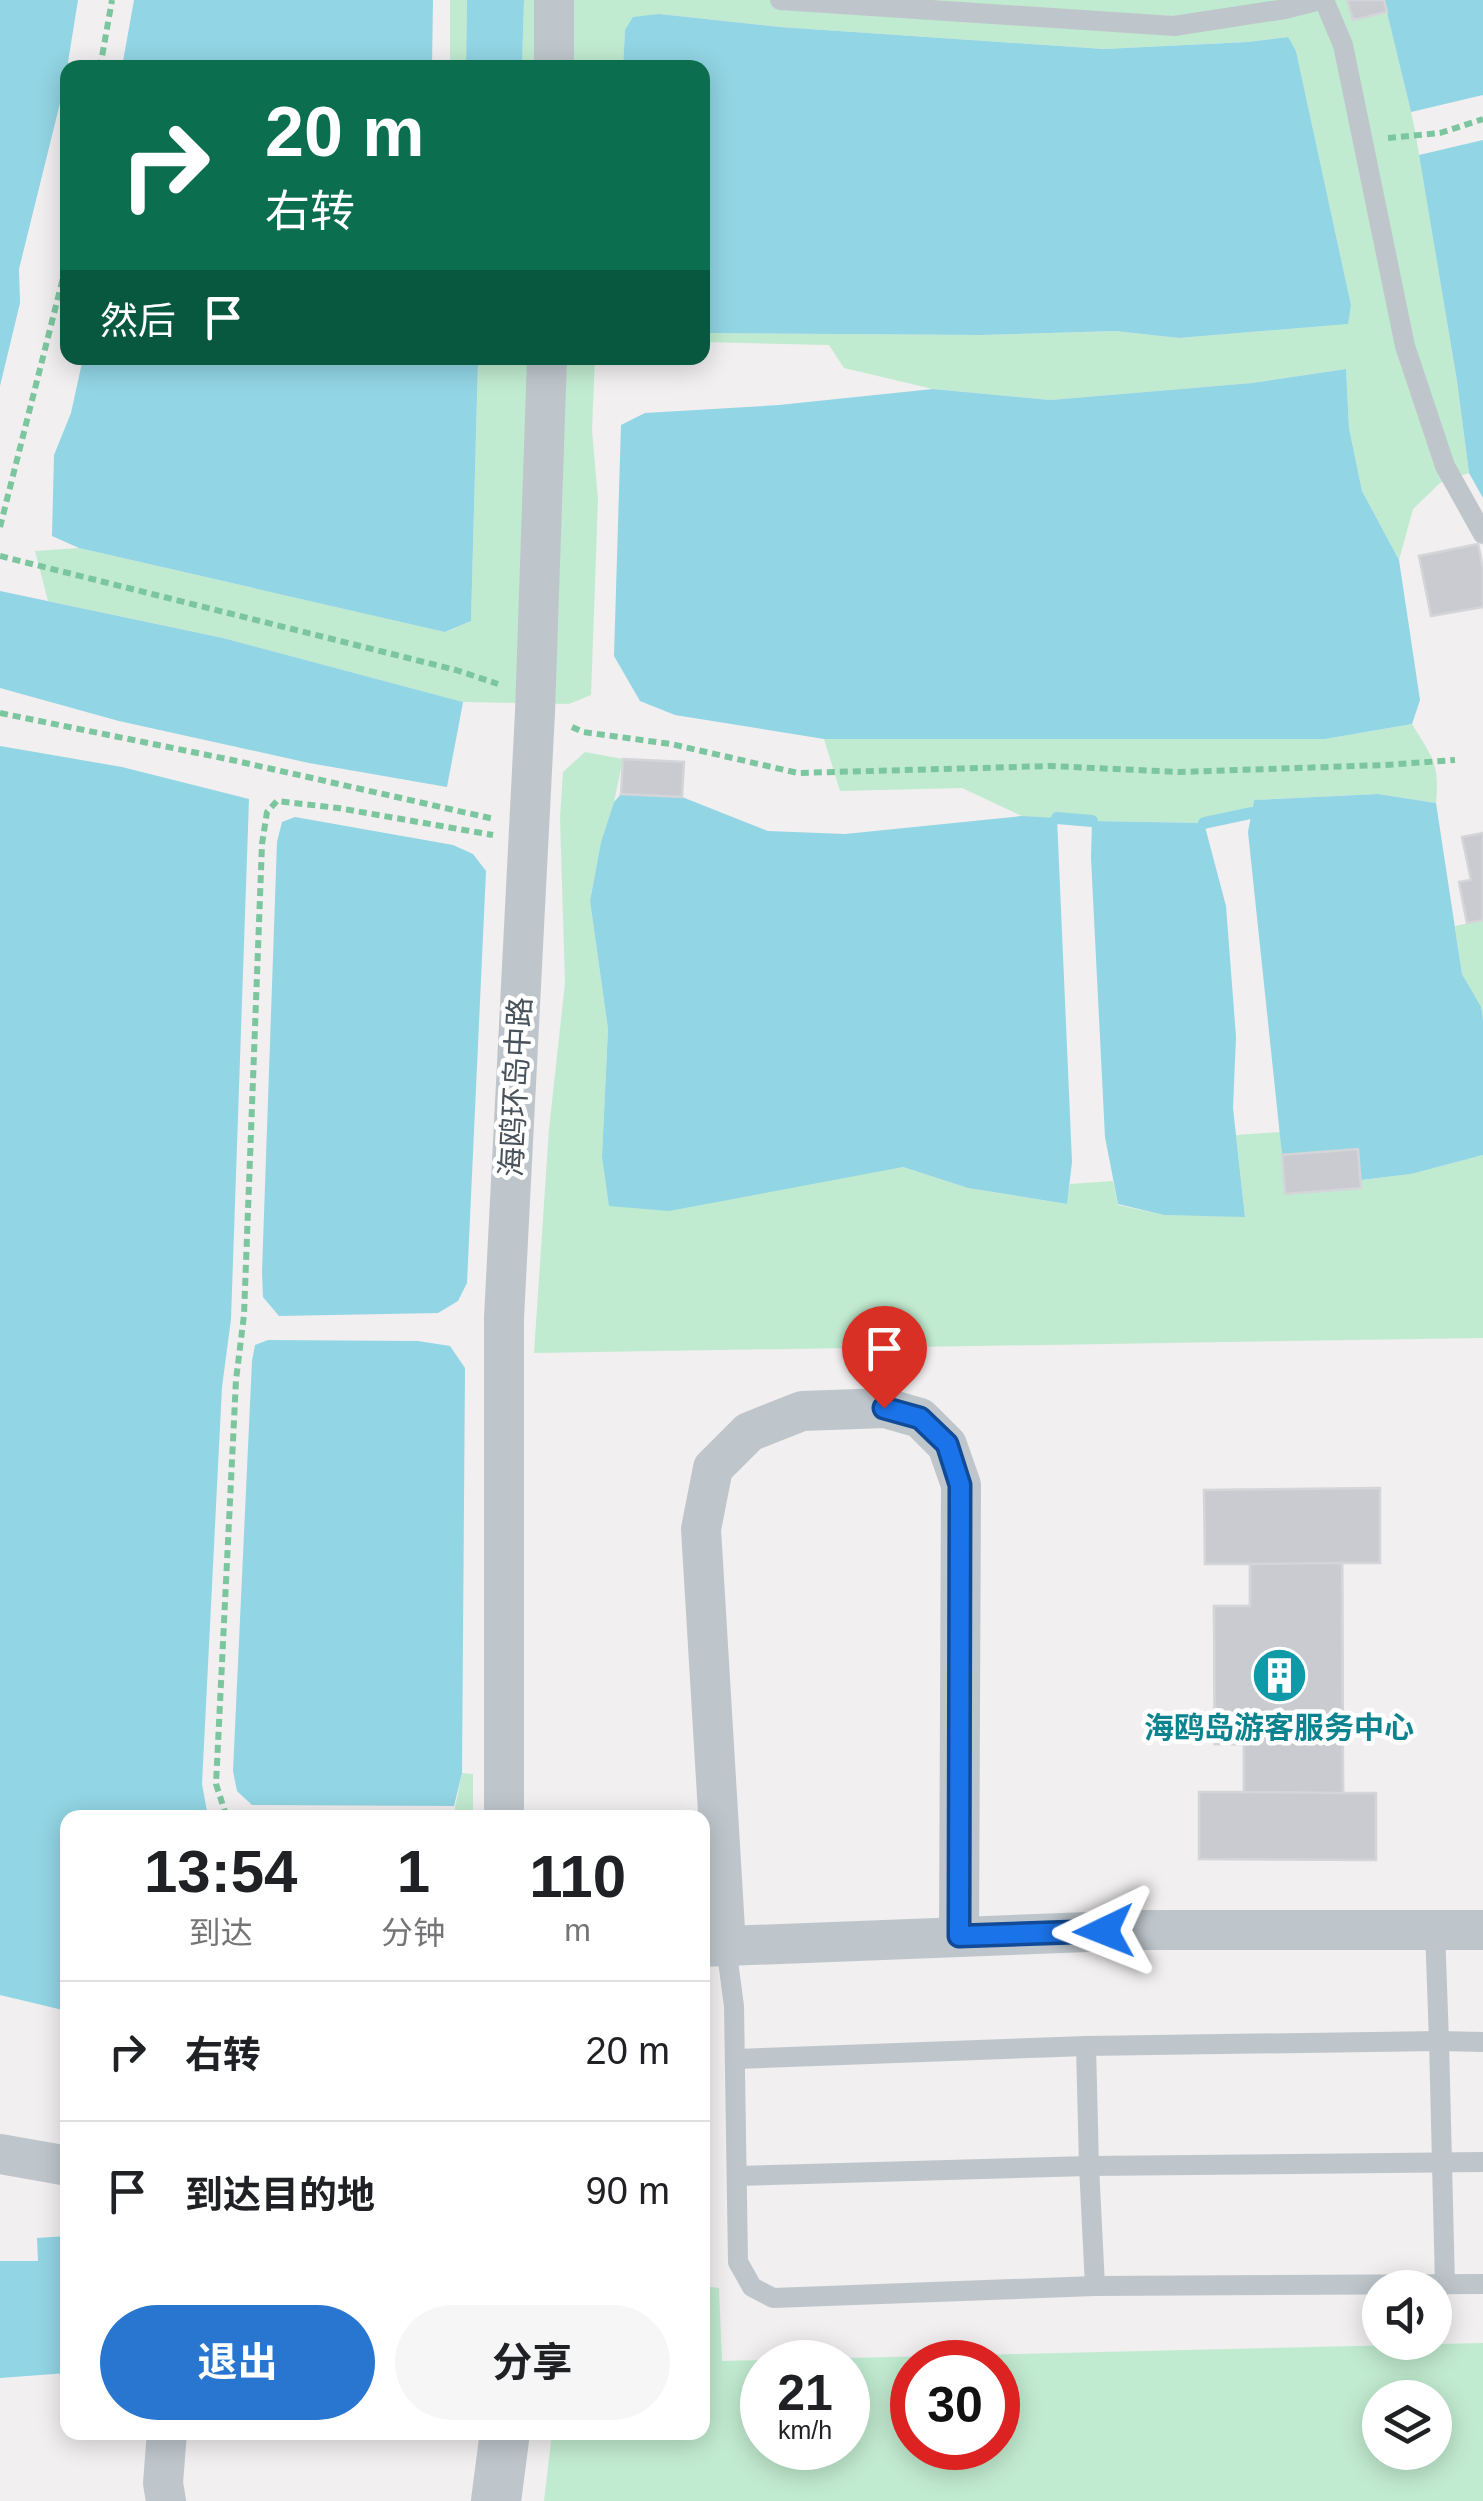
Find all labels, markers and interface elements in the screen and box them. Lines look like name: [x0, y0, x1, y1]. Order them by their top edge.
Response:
text: 20 m: [265, 93, 425, 171]
icon: right: [100, 100, 230, 230]
text: 右转: [265, 186, 355, 237]
icon: arrive: [196, 290, 251, 345]
text: 然后: [100, 300, 176, 342]
street label: 海鸥环岛中路: [494, 996, 537, 1178]
pin: [842, 1306, 927, 1409]
icon: arrive: [857, 1321, 912, 1376]
building icon: 海鸥岛游客服务中心: [1249, 1645, 1309, 1705]
place label: 海鸥岛游客服务中心: [1144, 1711, 1414, 1744]
text: 13:54: [144, 1838, 297, 1905]
text: 1: [397, 1838, 430, 1905]
text: 110: [529, 1843, 626, 1910]
position arrow: [1052, 1879, 1156, 1983]
text: m: [564, 1912, 591, 1948]
text: 到达: [189, 1915, 253, 1951]
text: 分钟: [381, 1915, 445, 1951]
icon: right: [100, 2024, 155, 2079]
text: 20 m: [586, 2030, 670, 2072]
text: 右转: [185, 2034, 261, 2076]
icon: arrive: [100, 2164, 155, 2219]
text: 90 m: [586, 2170, 670, 2212]
text: 到达目的地: [185, 2174, 375, 2216]
map controls: [1362, 2270, 1452, 2470]
button: sound: [1362, 2270, 1452, 2360]
button: 退出: [100, 2305, 375, 2420]
button: 分享: [395, 2305, 670, 2420]
speed limit sign: 30: [890, 2340, 1020, 2470]
text: 21: [777, 2365, 833, 2421]
button: layers: [1362, 2380, 1452, 2470]
text: km/h: [778, 2416, 832, 2444]

